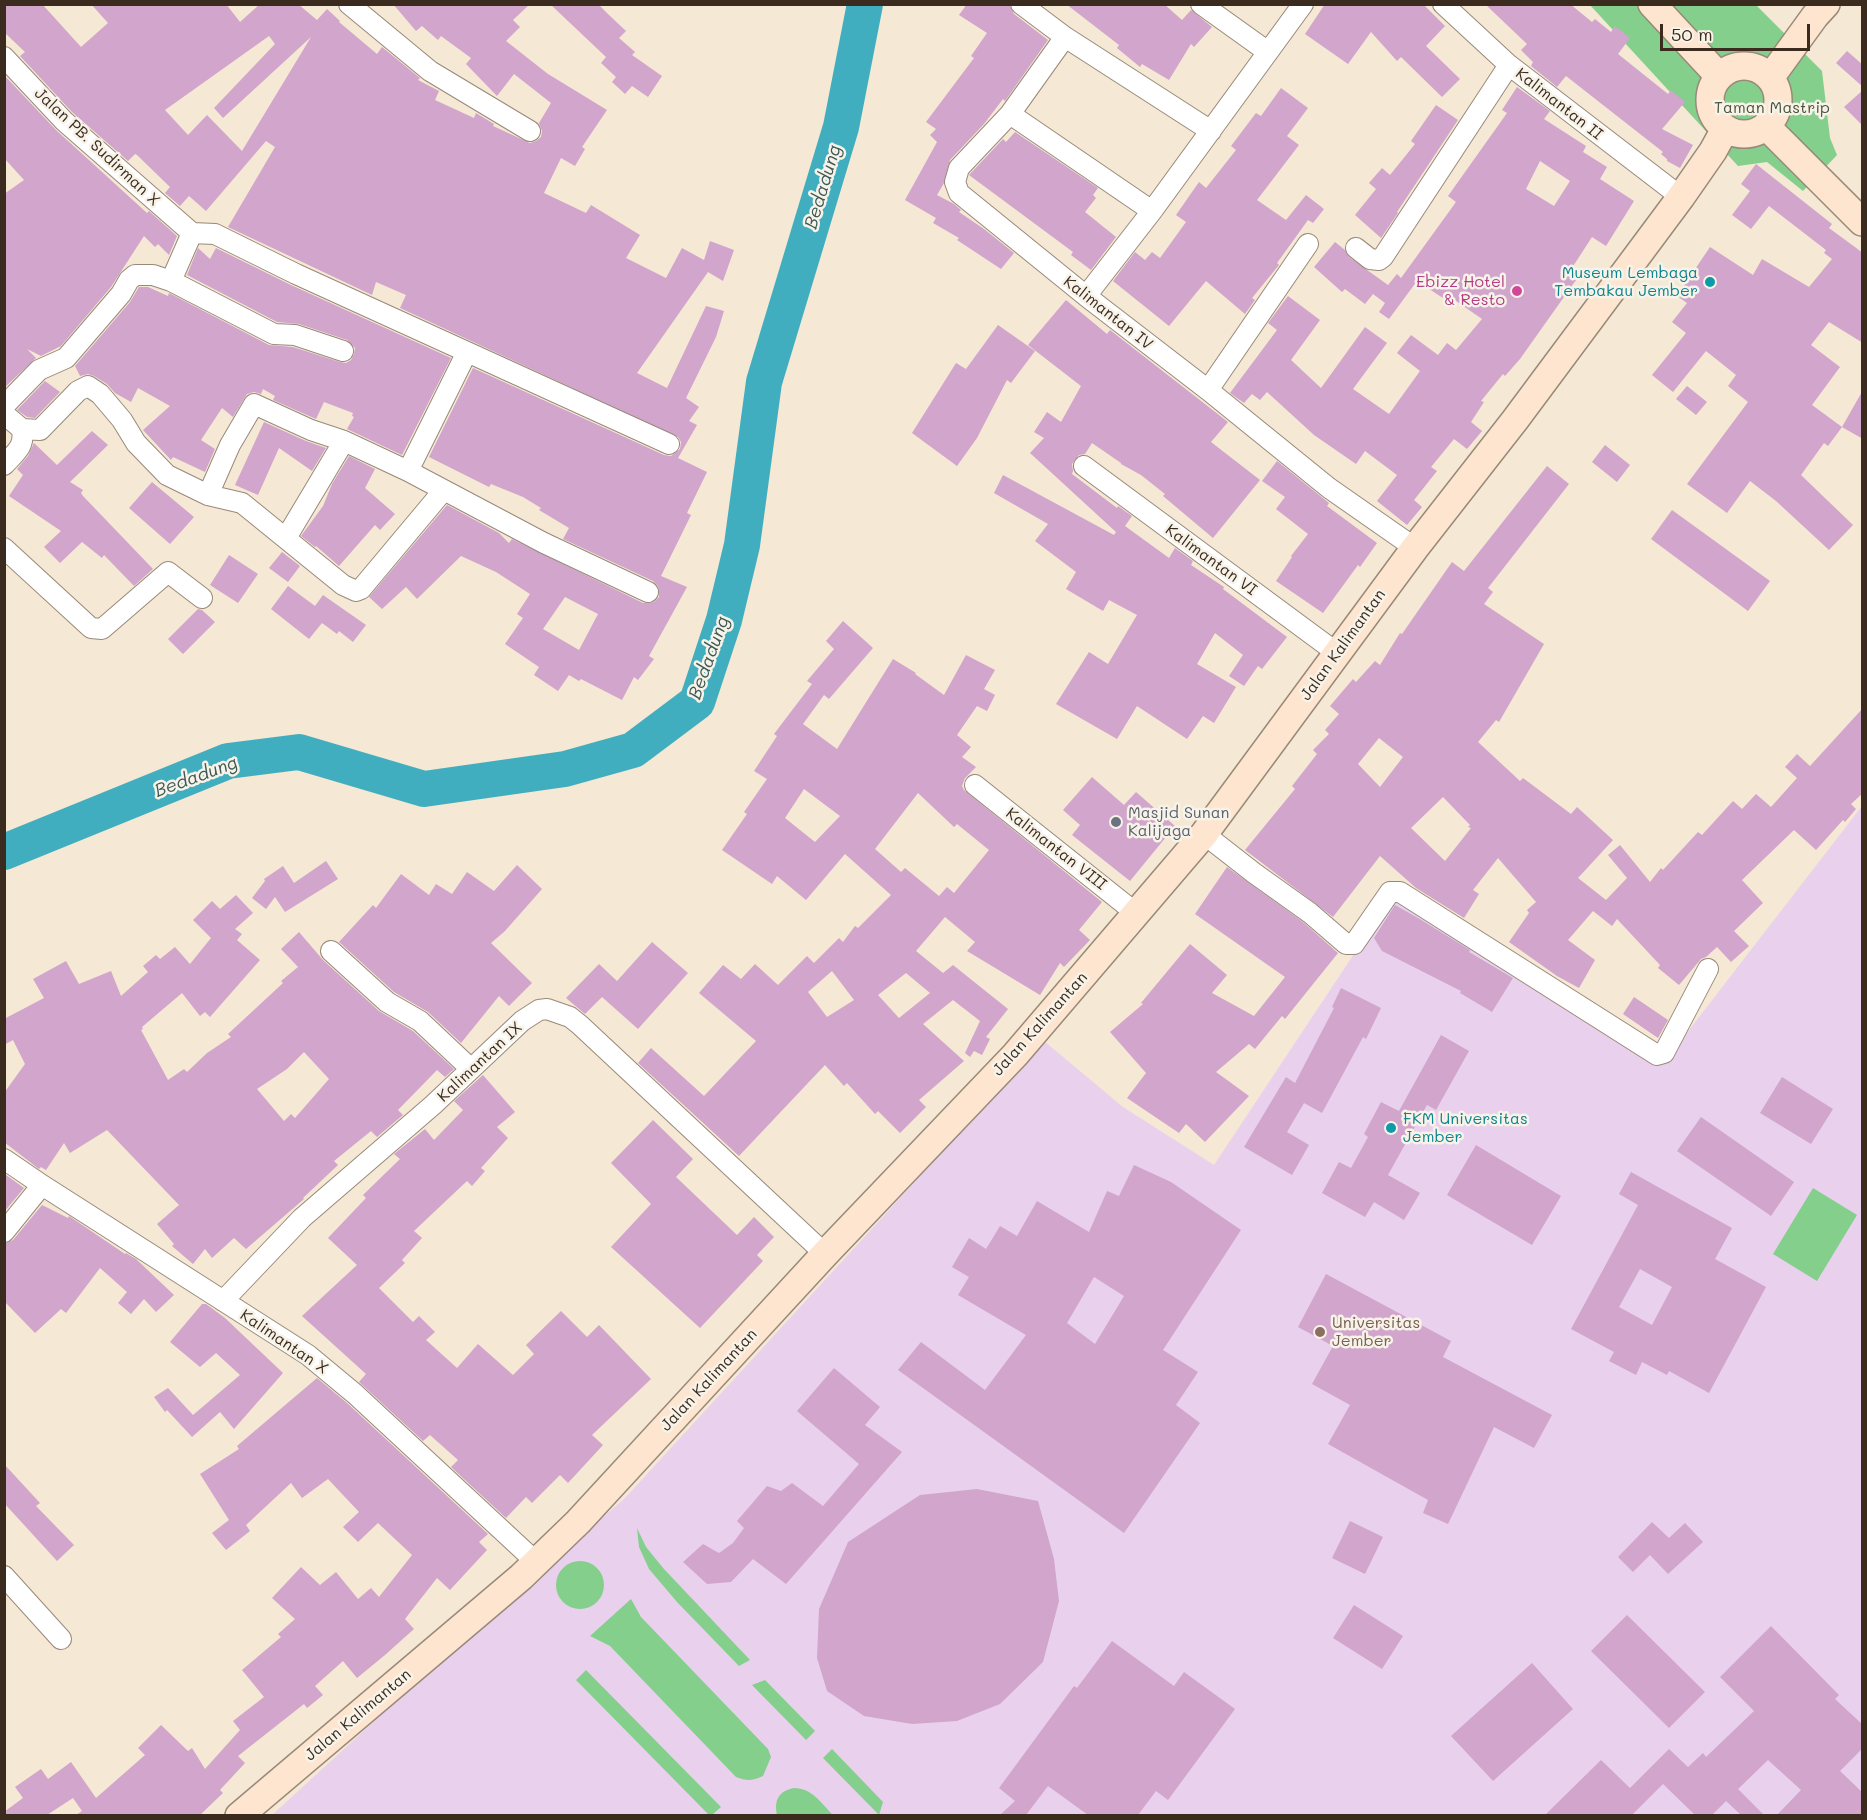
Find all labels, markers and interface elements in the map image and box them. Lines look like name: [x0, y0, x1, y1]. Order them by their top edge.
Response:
scale bar: [1663, 12, 1813, 50]
text: 50 m: [1671, 22, 1713, 46]
street label: Kalimantan II: [1512, 64, 1606, 144]
street label: Jalan PB. Sudirman X: [30, 84, 164, 210]
park label: Taman Mastrip: [1714, 98, 1830, 118]
water label: Bedadung: [800, 142, 846, 232]
place label: Museum Lembaga Tembakau Jember: [1554, 263, 1698, 301]
street label: Kalimantan IV: [1059, 272, 1157, 354]
place label: Ebizz Hotel & Resto: [1416, 272, 1505, 310]
marker: Museum Lembaga Tembakau Jember: [1703, 275, 1717, 289]
marker: Ebizz Hotel & Resto: [1510, 284, 1524, 298]
street label: Kalimantan VI: [1161, 520, 1261, 600]
street label: Jalan Kalimantan: [1296, 586, 1390, 704]
water label: Bedadung: [684, 614, 734, 702]
water label: Bedadung: [152, 752, 240, 802]
place label: Masjid Sunan Kalijaga: [1128, 803, 1229, 841]
street label: Kalimantan VIII: [1002, 804, 1110, 894]
marker: Masjid Sunan Kalijaga: [1109, 815, 1123, 829]
street label: Jalan Kalimantan: [988, 968, 1092, 1080]
street label: Kalimantan IX: [434, 1018, 526, 1106]
place label: FKM Universitas Jember: [1403, 1109, 1528, 1147]
marker: FKM Universitas Jember: [1384, 1121, 1398, 1135]
street label: Kalimantan X: [236, 1306, 332, 1378]
place label: Universitas Jember: [1332, 1313, 1420, 1351]
street label: Jalan Kalimantan: [657, 1325, 761, 1435]
marker: Universitas Jember: [1313, 1325, 1327, 1339]
street label: Jalan Kalimantan: [301, 1665, 415, 1765]

